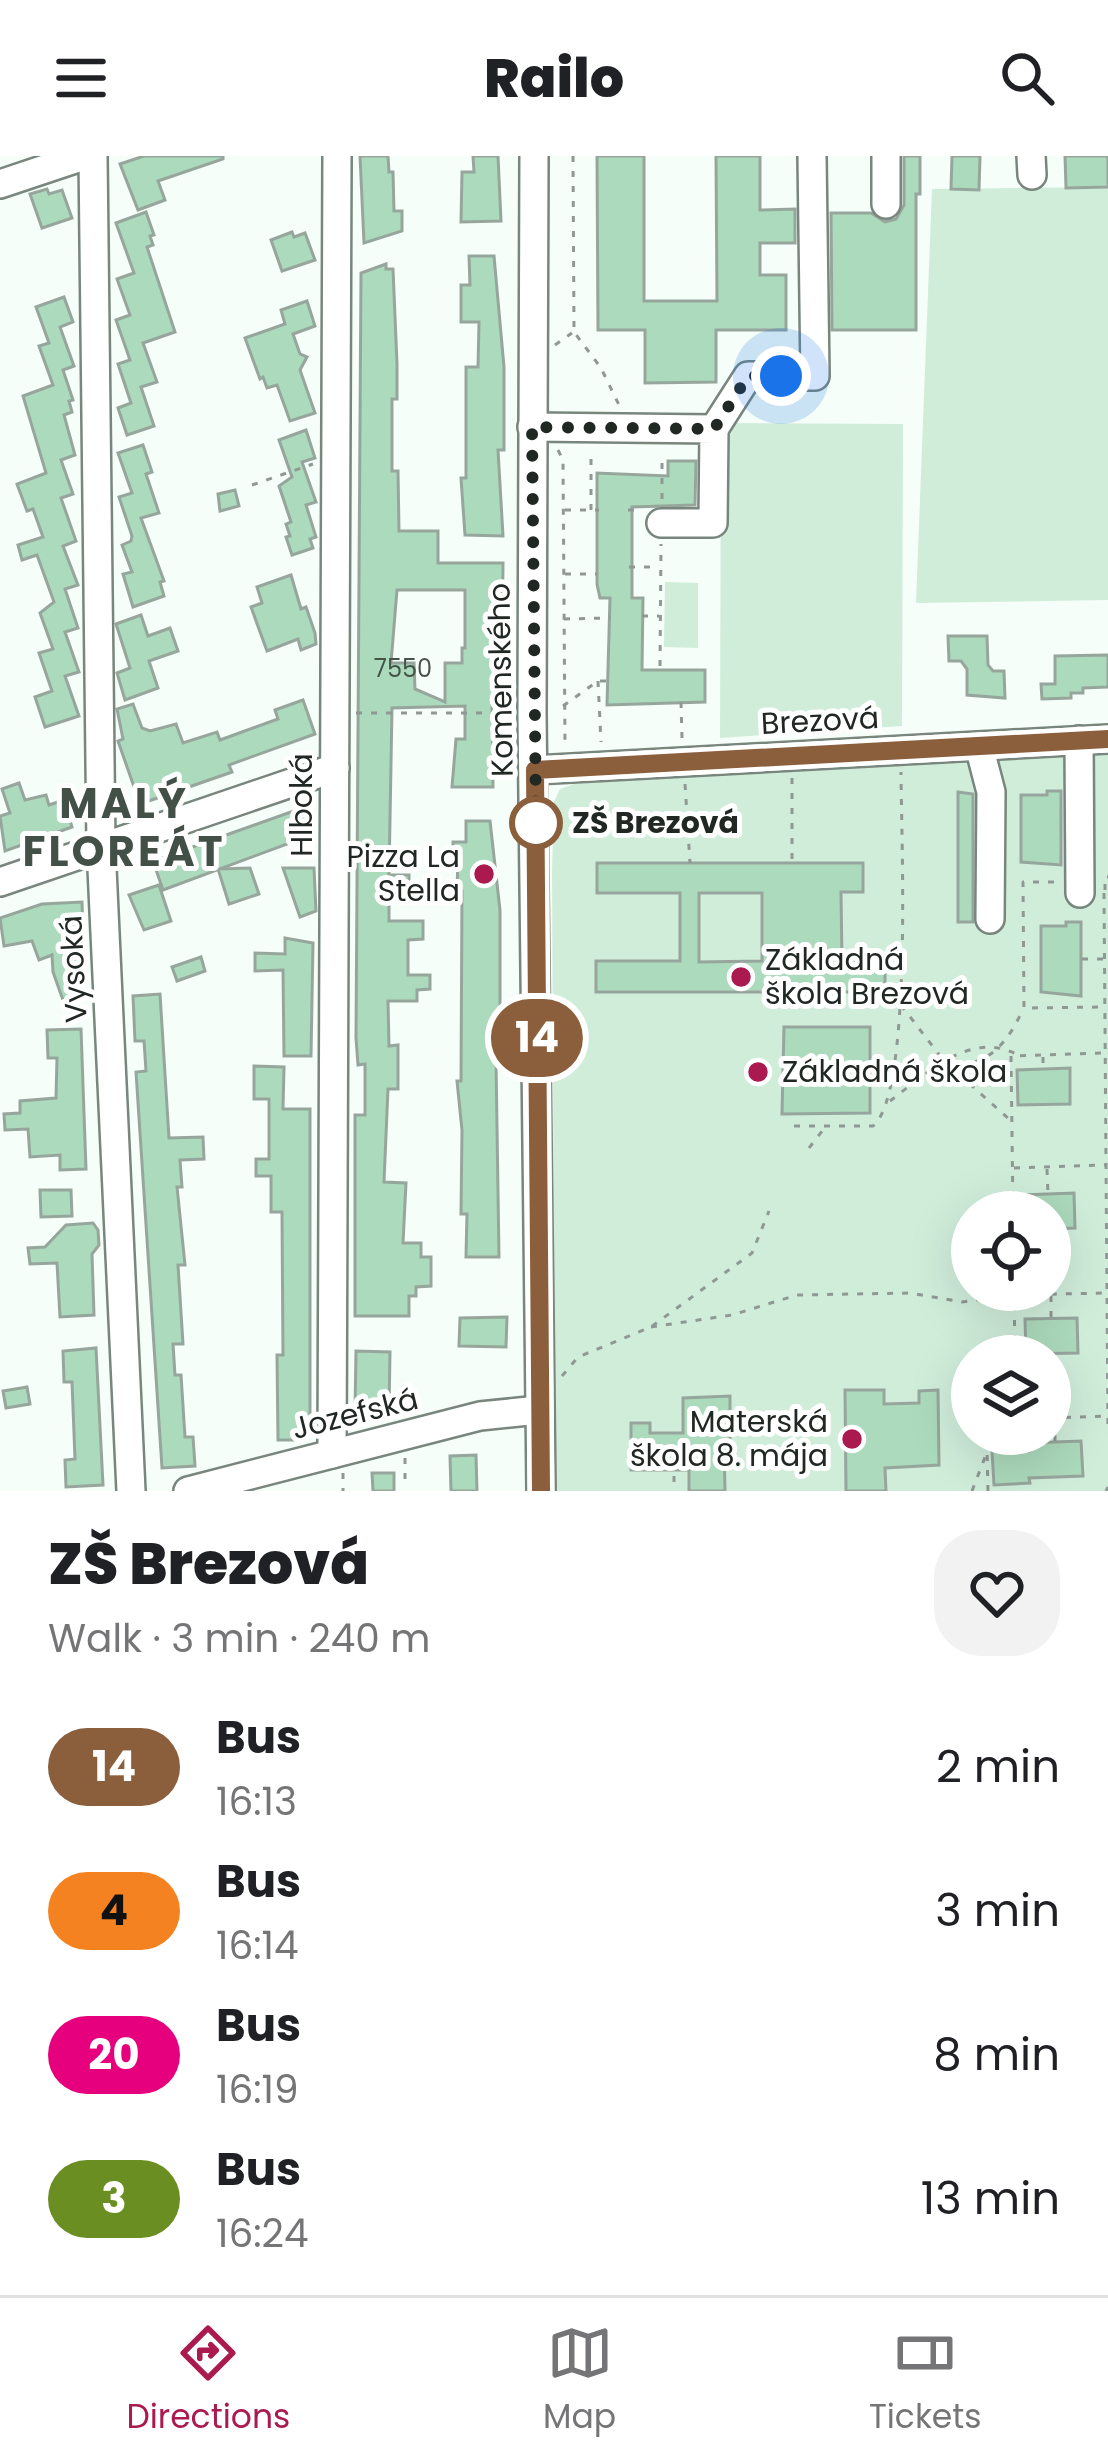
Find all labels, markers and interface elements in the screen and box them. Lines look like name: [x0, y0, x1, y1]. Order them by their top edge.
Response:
text: Railo: [484, 40, 624, 116]
icon: menu: [48, 45, 114, 111]
icon: search: [994, 45, 1060, 111]
your location: [751, 346, 811, 406]
street label: Komenského: [477, 583, 524, 777]
house number: 7550: [374, 652, 432, 685]
street label: Brezová: [760, 696, 880, 745]
street label: Hlboká: [280, 753, 323, 857]
district label: MALÝ FLOREÁT: [23, 774, 225, 881]
marker: ZŠ Brezová: [511, 798, 561, 848]
place label: ZŠ Brezová: [572, 801, 739, 844]
place label: Pizza La Stella: [346, 835, 460, 912]
marker: Pizza La Stella: [471, 861, 497, 887]
street label: Vysoká: [49, 914, 98, 1024]
place label: Základná škola Brezová: [765, 938, 969, 1015]
marker: Základná škola Brezová: [728, 964, 754, 990]
line badge: 14: [483, 999, 591, 1077]
text: 14: [515, 1008, 559, 1067]
place label: Základná škola: [782, 1050, 1007, 1093]
marker: Základná škola: [745, 1059, 771, 1085]
map controls: [951, 1191, 1071, 1455]
button: locate: [951, 1191, 1071, 1311]
button: layers: [951, 1335, 1071, 1455]
street label: Jozefská: [287, 1377, 422, 1450]
place label: Materská škola 8. mája: [630, 1400, 828, 1477]
marker: Materská škola 8. mája: [839, 1426, 865, 1452]
text: ZŠ Brezová: [48, 1524, 369, 1604]
button: heart: [934, 1530, 1060, 1656]
text: Walk · 3 min · 240 m: [48, 1611, 430, 1666]
text: Bus: [216, 1706, 301, 1769]
text: 2 min: [936, 1735, 1060, 1798]
text: 14: [92, 1737, 136, 1796]
text: 16:13: [216, 1774, 297, 1829]
text: Bus: [216, 1850, 301, 1913]
text: 3 min: [935, 1879, 1060, 1942]
text: 4: [100, 1881, 128, 1940]
text: 16:14: [216, 1918, 299, 1973]
text: Bus: [216, 1994, 301, 2057]
text: 8 min: [933, 2023, 1060, 2086]
text: 20: [88, 2025, 140, 2084]
text: 16:19: [216, 2062, 299, 2117]
text: Bus: [216, 2138, 301, 2201]
text: 13 min: [921, 2167, 1060, 2230]
text: 3: [101, 2169, 127, 2228]
text: 16:24: [216, 2206, 309, 2261]
tab: Directions: [126, 2320, 290, 2442]
tab: Map: [543, 2320, 616, 2442]
tab: Tickets: [869, 2320, 982, 2442]

